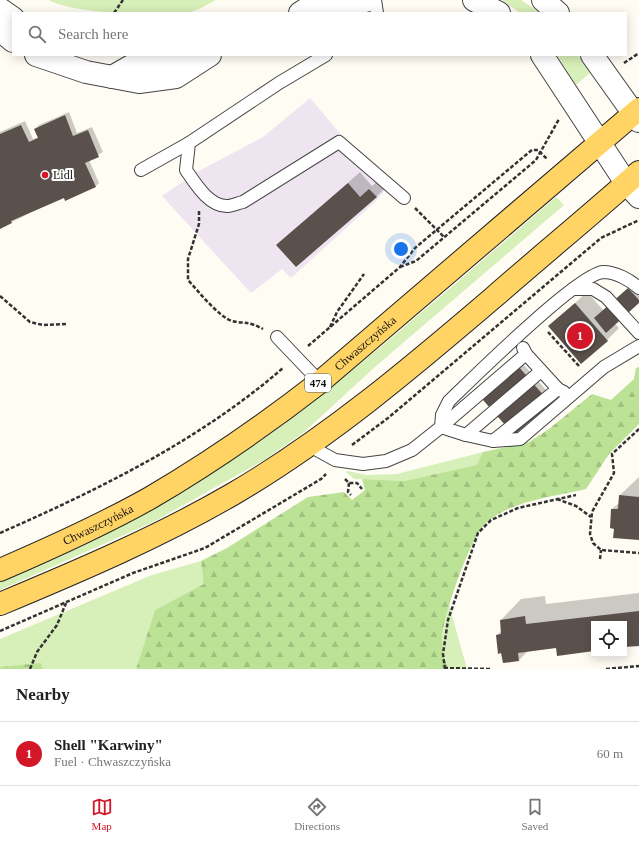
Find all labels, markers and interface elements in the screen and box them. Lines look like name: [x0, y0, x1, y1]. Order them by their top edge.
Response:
search box: [12, 12, 627, 56]
icon: search: [26, 23, 48, 45]
text: Search here: [58, 26, 128, 42]
place label: Lidl: [53, 168, 74, 182]
marker: Lidl: [40, 170, 50, 180]
your location: [391, 239, 411, 259]
street label: Chwaszczyńska: [332, 313, 399, 373]
pin: 1: [567, 321, 593, 351]
road number: 474: [305, 374, 331, 392]
street label: Chwaszczyńska: [61, 501, 136, 548]
map controls: [591, 621, 627, 657]
button: locate: [591, 621, 627, 657]
text: Nearby: [16, 685, 70, 704]
text: Shell "Karwiny": [54, 737, 163, 753]
text: 1: [26, 746, 32, 761]
text: 60 m: [597, 746, 623, 761]
text: Fuel · Chwaszczyńska: [54, 754, 171, 769]
tab: Map: [91, 796, 113, 832]
tab: Directions: [294, 796, 340, 832]
tab: Saved: [521, 796, 548, 832]

